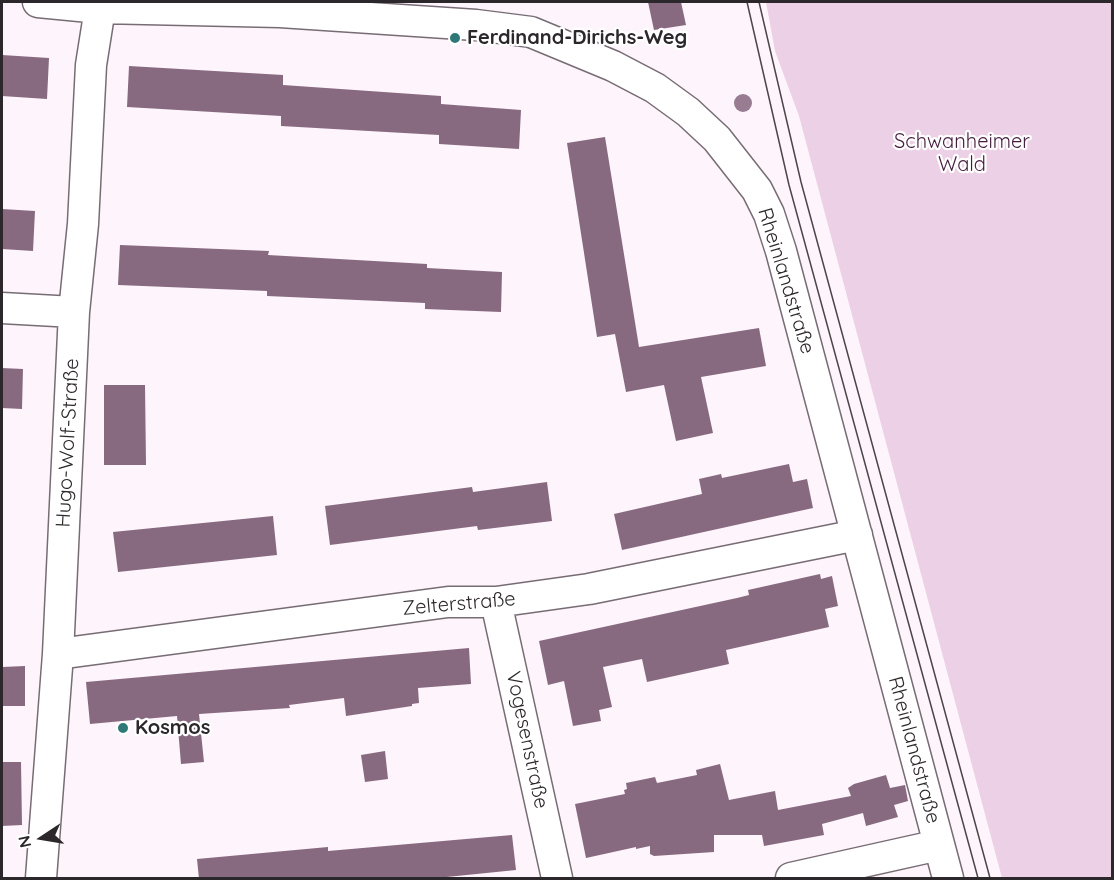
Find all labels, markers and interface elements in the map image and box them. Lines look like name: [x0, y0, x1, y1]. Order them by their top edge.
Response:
place label: Ferdinand-Dirichs-Weg: [467, 26, 687, 50]
marker: Ferdinand-Dirichs-Weg: [448, 31, 462, 45]
park label: Schwanheimer Wald: [894, 130, 1030, 177]
street label: Rheinlandstraße: [752, 205, 820, 357]
street label: Hugo-Wolf-Straße: [52, 358, 84, 528]
street label: Zelterstraße: [401, 587, 517, 621]
street label: Vogesenstraße: [501, 669, 553, 811]
street label: Rheinlandstraße: [883, 674, 945, 826]
place label: Kosmos: [135, 716, 210, 740]
marker: Kosmos: [116, 721, 130, 735]
north arrow: [12, 808, 72, 868]
text: N: [13, 834, 35, 850]

